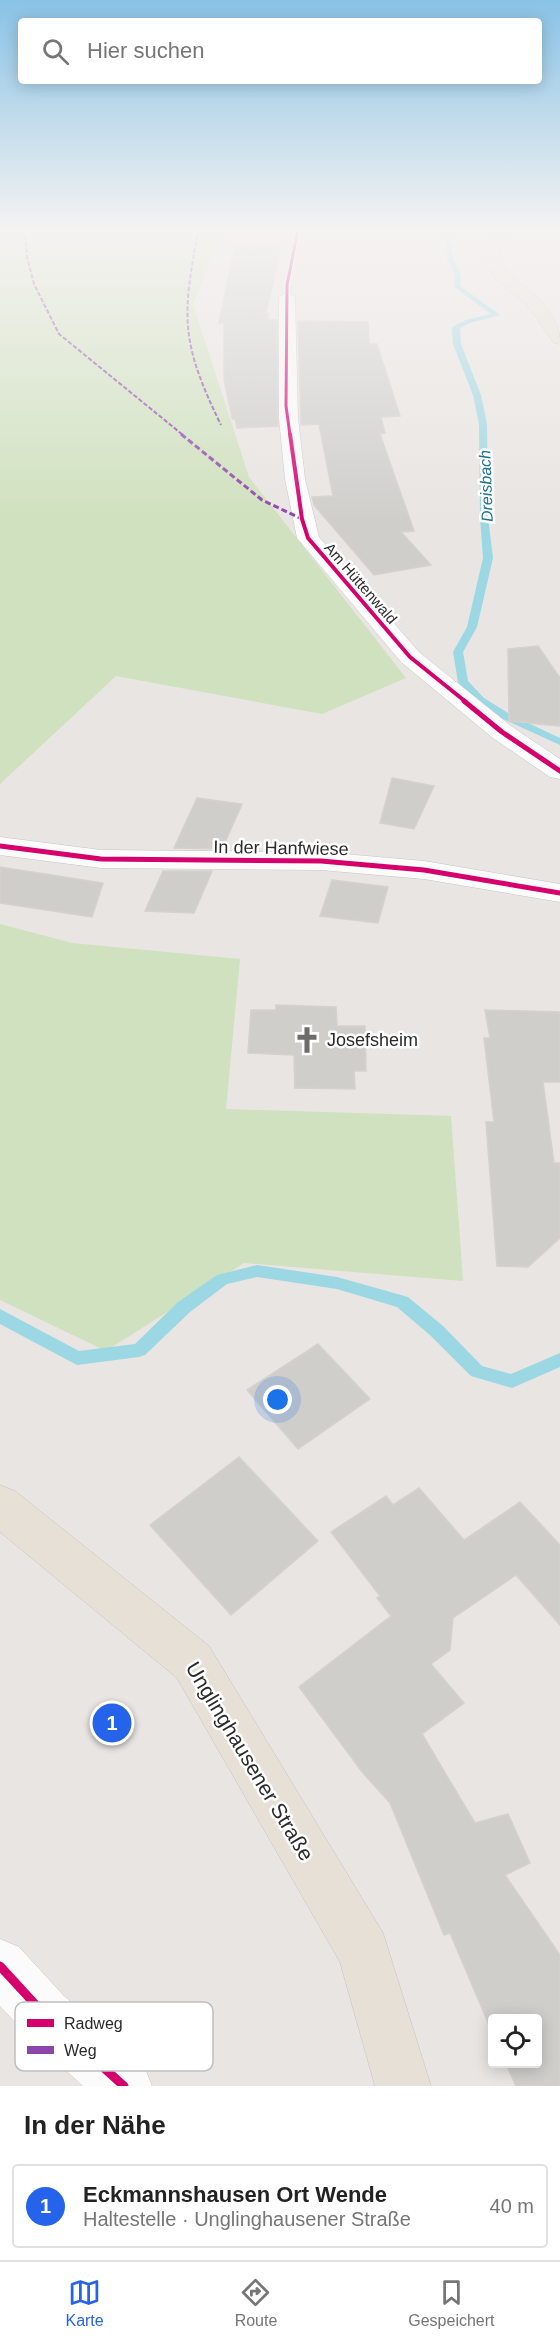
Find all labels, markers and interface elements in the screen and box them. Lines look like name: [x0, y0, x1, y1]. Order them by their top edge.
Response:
search box: [18, 18, 542, 84]
icon: search: [39, 35, 72, 68]
text: Hier suchen: [87, 38, 204, 63]
water label: Dreisbach: [476, 450, 496, 522]
street label: Am Hüttenwald: [321, 539, 401, 627]
street label: In der Hanfwiese: [213, 837, 349, 859]
church icon: Josefsheim: [292, 1025, 322, 1055]
place label: Josefsheim: [327, 1030, 418, 1050]
your location: [263, 1385, 292, 1414]
street label: Unglinghausener Straße: [182, 1658, 318, 1864]
pin: 1: [92, 1700, 132, 1746]
legend: [15, 2002, 213, 2071]
map controls: [488, 2014, 542, 2068]
button: locate: [488, 2014, 542, 2068]
text: Radweg: [64, 2015, 123, 2032]
text: Weg: [64, 2042, 97, 2059]
text: In der Nähe: [24, 2110, 166, 2140]
text: Eckmannshausen Ort Wende: [83, 2182, 387, 2207]
text: 1: [40, 2195, 51, 2217]
text: 40 m: [490, 2195, 534, 2217]
text: Haltestelle · Unglinghausener Straße: [83, 2208, 411, 2230]
tab: Karte: [65, 2276, 104, 2330]
tab: Route: [235, 2276, 277, 2330]
tab: Gespeichert: [408, 2276, 495, 2330]

